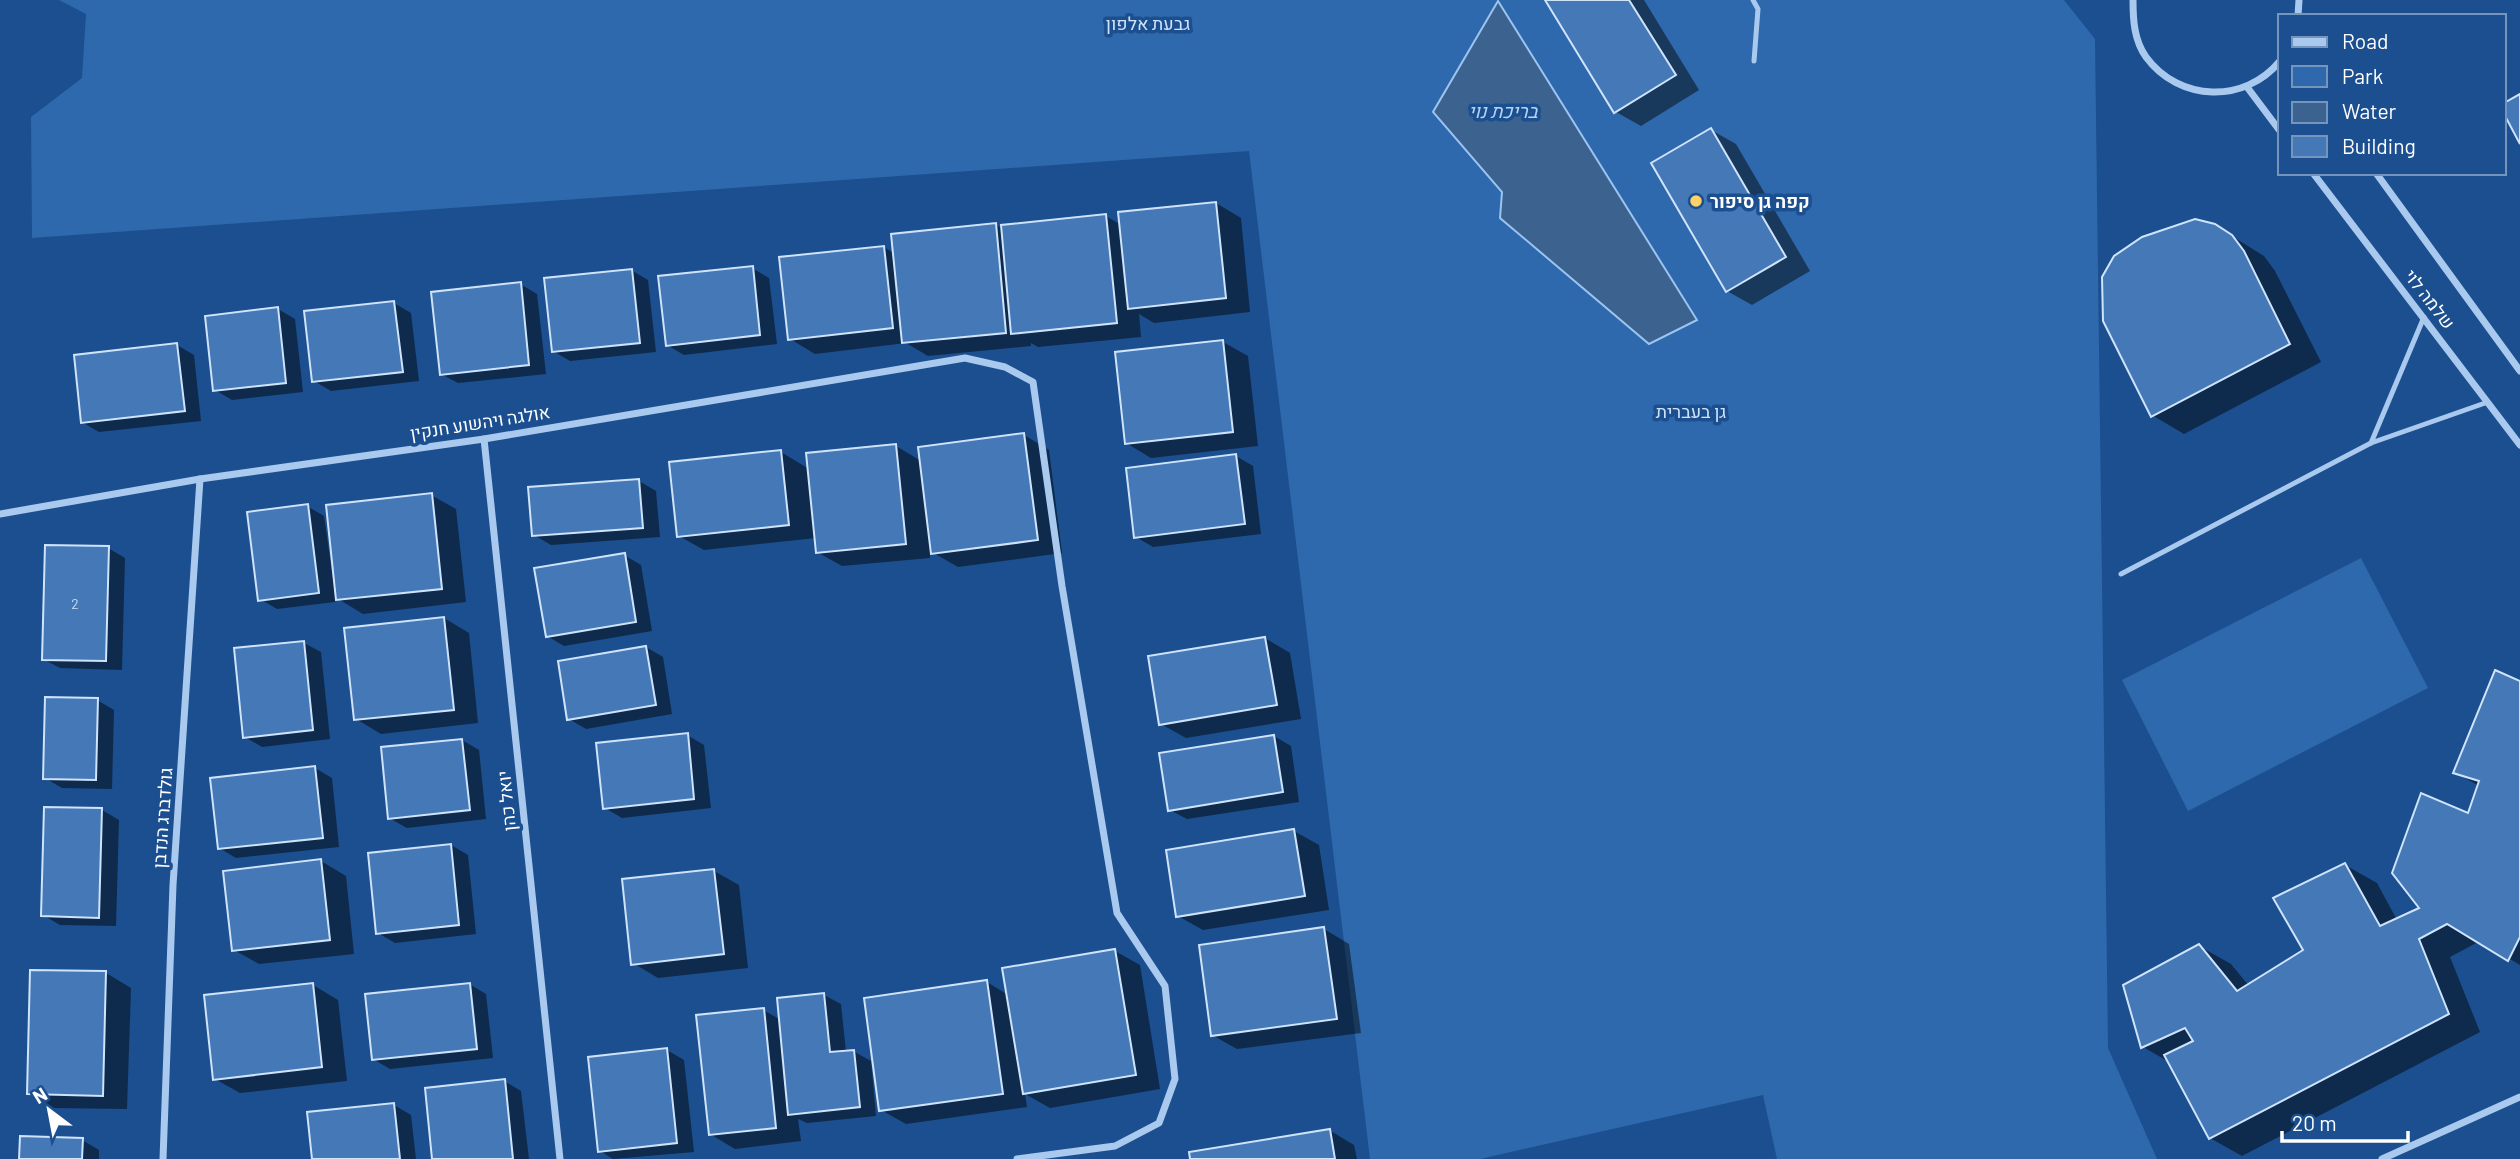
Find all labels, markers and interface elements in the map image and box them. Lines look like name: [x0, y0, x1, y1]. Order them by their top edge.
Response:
park label: גבעת אלפון: [1106, 12, 1190, 34]
legend: [2278, 14, 2506, 175]
text: Road: [2342, 28, 2388, 53]
text: Park: [2342, 63, 2383, 88]
text: Water: [2342, 98, 2397, 123]
water label: בריכת נוי: [1468, 99, 1539, 122]
text: Building: [2342, 133, 2416, 158]
place label: קפה גן סיפור: [1710, 190, 1810, 212]
marker: קפה גן סיפור: [1688, 193, 1704, 209]
street label: שלמה לוי: [2400, 265, 2460, 333]
street label: אולגה ויהשוע חנקין: [408, 400, 552, 444]
park label: גן בעברית: [1656, 400, 1726, 422]
house number: 2: [71, 595, 79, 612]
street label: גולדברג הנדבן: [148, 767, 176, 869]
street label: יואל כהן: [492, 770, 520, 832]
north arrow: [14, 1075, 84, 1145]
text: N: [28, 1082, 51, 1108]
scale bar: [2282, 1100, 2408, 1144]
text: 20 m: [2292, 1110, 2337, 1135]

